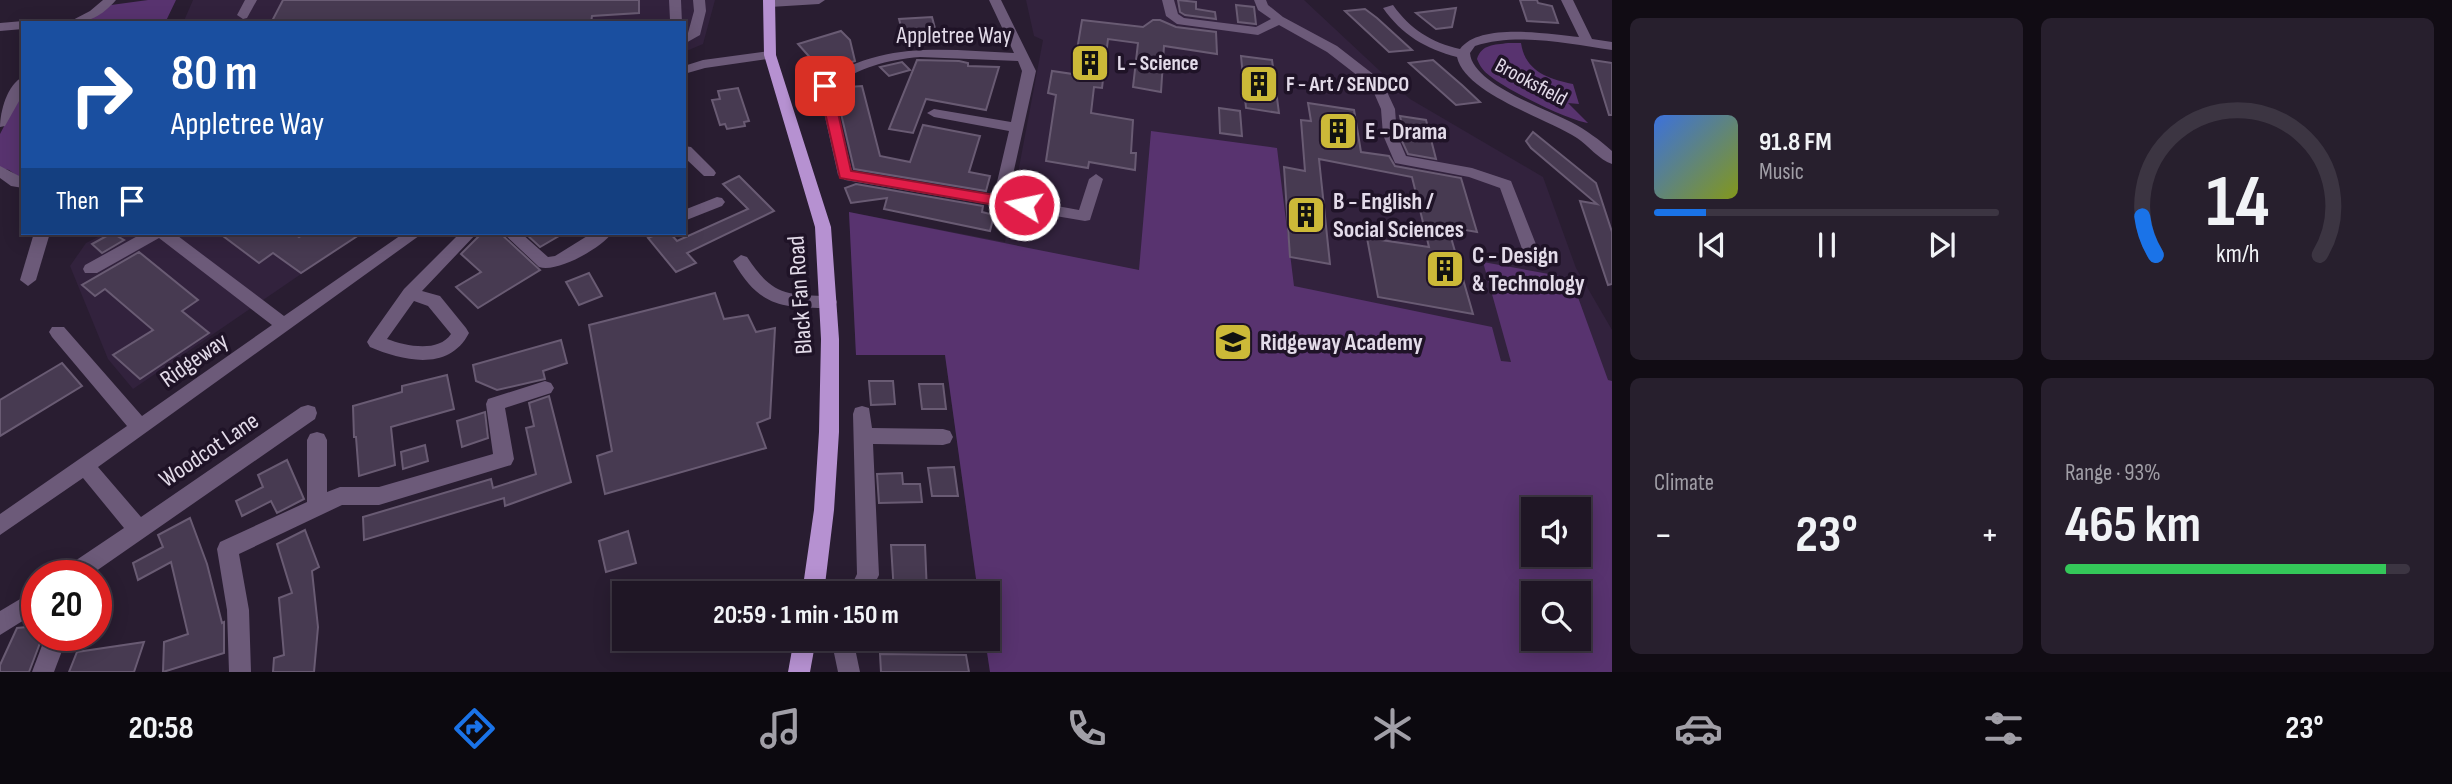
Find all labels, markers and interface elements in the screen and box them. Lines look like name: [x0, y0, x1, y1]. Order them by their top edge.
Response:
street label: Appletree Way: [896, 21, 1011, 50]
building icon: L - Science: [1069, 42, 1111, 84]
text: 80 m: [171, 45, 258, 104]
icon: right: [56, 49, 147, 140]
place label: L - Science: [1117, 51, 1199, 76]
street label: Brooksfield: [1491, 53, 1571, 111]
pin: [795, 56, 855, 116]
building icon: F - Art / SENDCO: [1238, 63, 1280, 105]
icon: arrive: [806, 67, 844, 105]
place label: F - Art / SENDCO: [1286, 72, 1409, 97]
text: Appletree Way: [171, 105, 324, 144]
building icon: E - Drama: [1317, 110, 1359, 152]
place label: E - Drama: [1365, 117, 1447, 146]
text: 91.8 FM: [1759, 127, 1832, 158]
text: Music: [1759, 158, 1804, 186]
text: 14: [2206, 160, 2269, 248]
position arrow: [987, 168, 1061, 242]
icon: arrive: [113, 182, 151, 220]
text: Then: [56, 186, 99, 217]
place label: B - English / Social Sciences: [1333, 187, 1464, 244]
building icon: B - English / Social Sciences: [1285, 194, 1327, 236]
icon: previous: [1693, 226, 1731, 264]
icon: pause: [1808, 226, 1846, 264]
icon: next: [1923, 226, 1961, 264]
street label: Black Fan Road: [781, 235, 819, 355]
text: km/h: [2216, 239, 2259, 270]
place label: C - Design & Technology: [1472, 241, 1585, 298]
building icon: C - Design & Technology: [1424, 248, 1466, 290]
school or university icon: Ridgeway Academy: [1212, 321, 1254, 363]
street label: Ridgeway: [155, 326, 233, 394]
place label: Ridgeway Academy: [1260, 328, 1423, 357]
street label: Woodcot Lane: [154, 406, 264, 494]
text: Range · 93%: [2065, 459, 2161, 487]
text: Climate: [1654, 469, 1714, 497]
text: 465 km: [2065, 494, 2201, 557]
map controls: [1521, 497, 1591, 651]
button: sound: [1521, 497, 1591, 567]
text: 23°: [1795, 504, 1858, 567]
text: −: [1654, 513, 1673, 558]
text: +: [1980, 513, 1999, 558]
speed limit sign: 20: [21, 560, 112, 651]
button: search: [1521, 581, 1591, 651]
text: 20:59 · 1 min · 150 m: [713, 600, 899, 631]
icon: directions: [450, 704, 499, 753]
icon: music: [756, 704, 805, 753]
icon: phone: [1062, 704, 1111, 753]
icon: climate: [1368, 704, 1417, 753]
icon: car: [1674, 704, 1723, 753]
icon: filters: [1979, 704, 2028, 753]
text: 20:58: [128, 709, 194, 748]
text: 23°: [2285, 709, 2324, 748]

